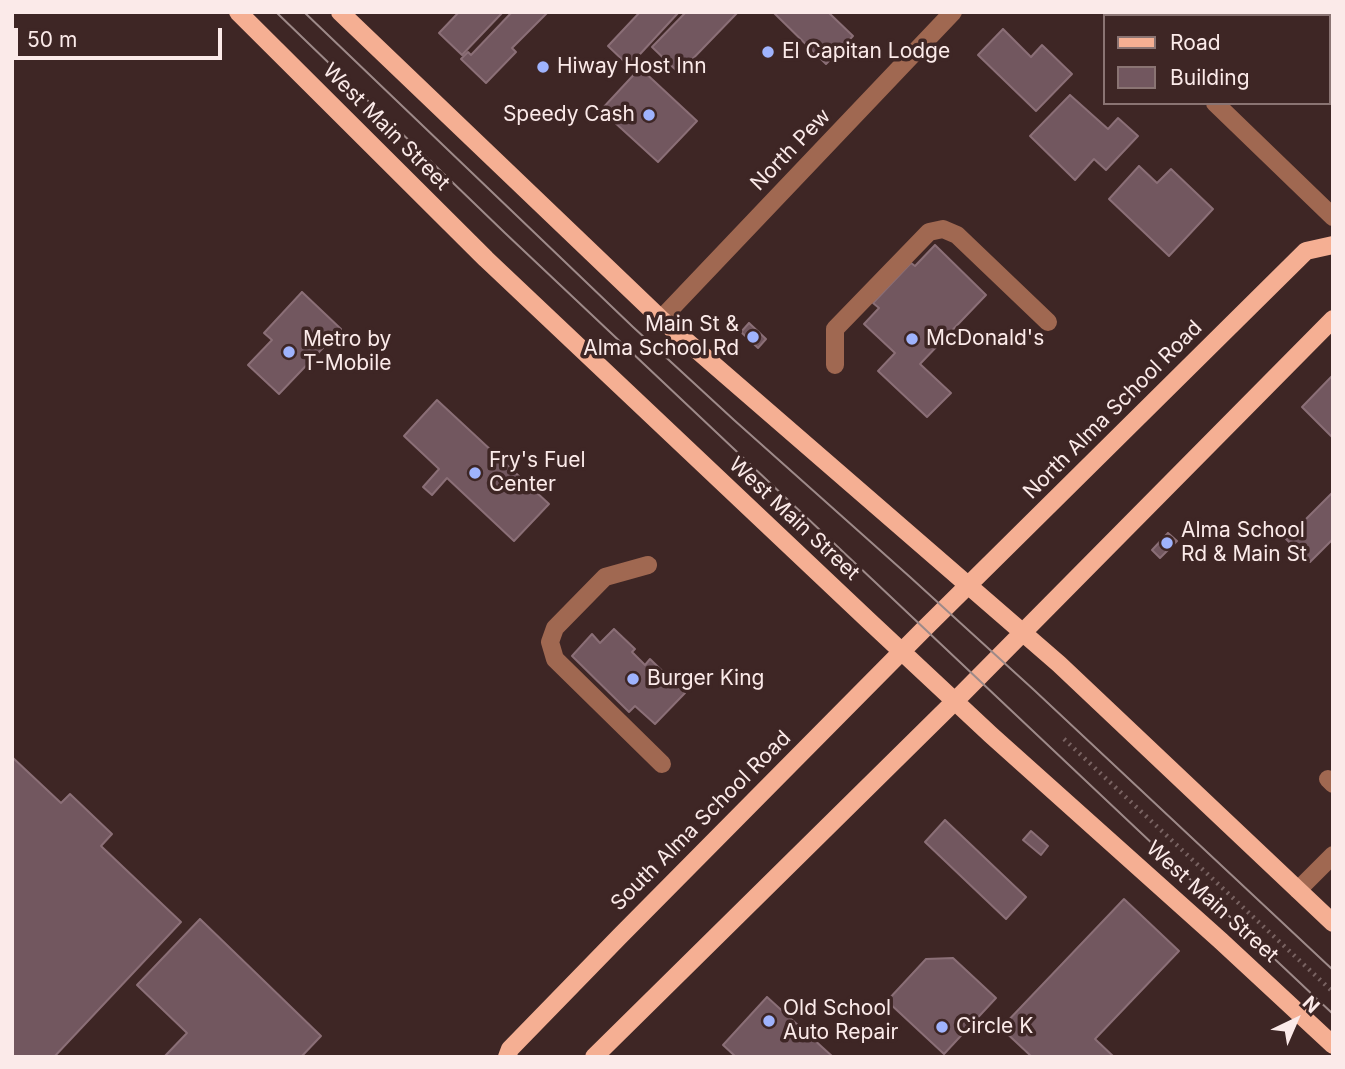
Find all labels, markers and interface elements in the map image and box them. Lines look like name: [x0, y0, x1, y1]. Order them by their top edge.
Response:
scale bar: [18, 14, 226, 58]
legend: [1104, 14, 1331, 105]
text: 50 m: [27, 27, 77, 52]
text: Road: [1170, 30, 1221, 55]
place label: El Capitan Lodge: [782, 39, 950, 65]
marker: El Capitan Lodge: [760, 44, 776, 60]
place label: Hiway Host Inn: [557, 54, 707, 80]
street label: West Main Street: [317, 58, 455, 196]
marker: Hiway Host Inn: [535, 59, 551, 75]
text: Building: [1170, 65, 1250, 90]
place label: Speedy Cash: [503, 102, 635, 128]
street label: North Pew: [746, 104, 836, 196]
marker: Speedy Cash: [641, 107, 657, 123]
place label: Main St & Alma School Rd: [583, 312, 739, 362]
street label: North Alma School Road: [1018, 315, 1208, 505]
place label: McDonald's: [926, 326, 1044, 352]
place label: Metro by T-Mobile: [303, 327, 392, 377]
marker: Main St & Alma School Rd: [745, 329, 761, 345]
marker: McDonald's: [904, 331, 920, 347]
marker: Metro by T-Mobile: [281, 344, 297, 360]
place label: Fry's Fuel Center: [489, 448, 586, 498]
street label: West Main Street: [724, 452, 864, 586]
marker: Fry's Fuel Center: [467, 465, 483, 481]
place label: Alma School Rd & Main St: [1181, 518, 1307, 568]
marker: Alma School Rd & Main St: [1159, 535, 1175, 551]
place label: Burger King: [647, 666, 764, 692]
marker: Burger King: [625, 671, 641, 687]
street label: South Alma School Road: [606, 726, 796, 916]
street label: West Main Street: [1141, 836, 1283, 968]
north arrow: [1261, 985, 1331, 1055]
text: N: [1298, 991, 1324, 1018]
place label: Old School Auto Repair: [783, 996, 898, 1046]
marker: Old School Auto Repair: [761, 1013, 777, 1029]
place label: Circle K: [956, 1014, 1033, 1040]
marker: Circle K: [934, 1019, 950, 1035]

